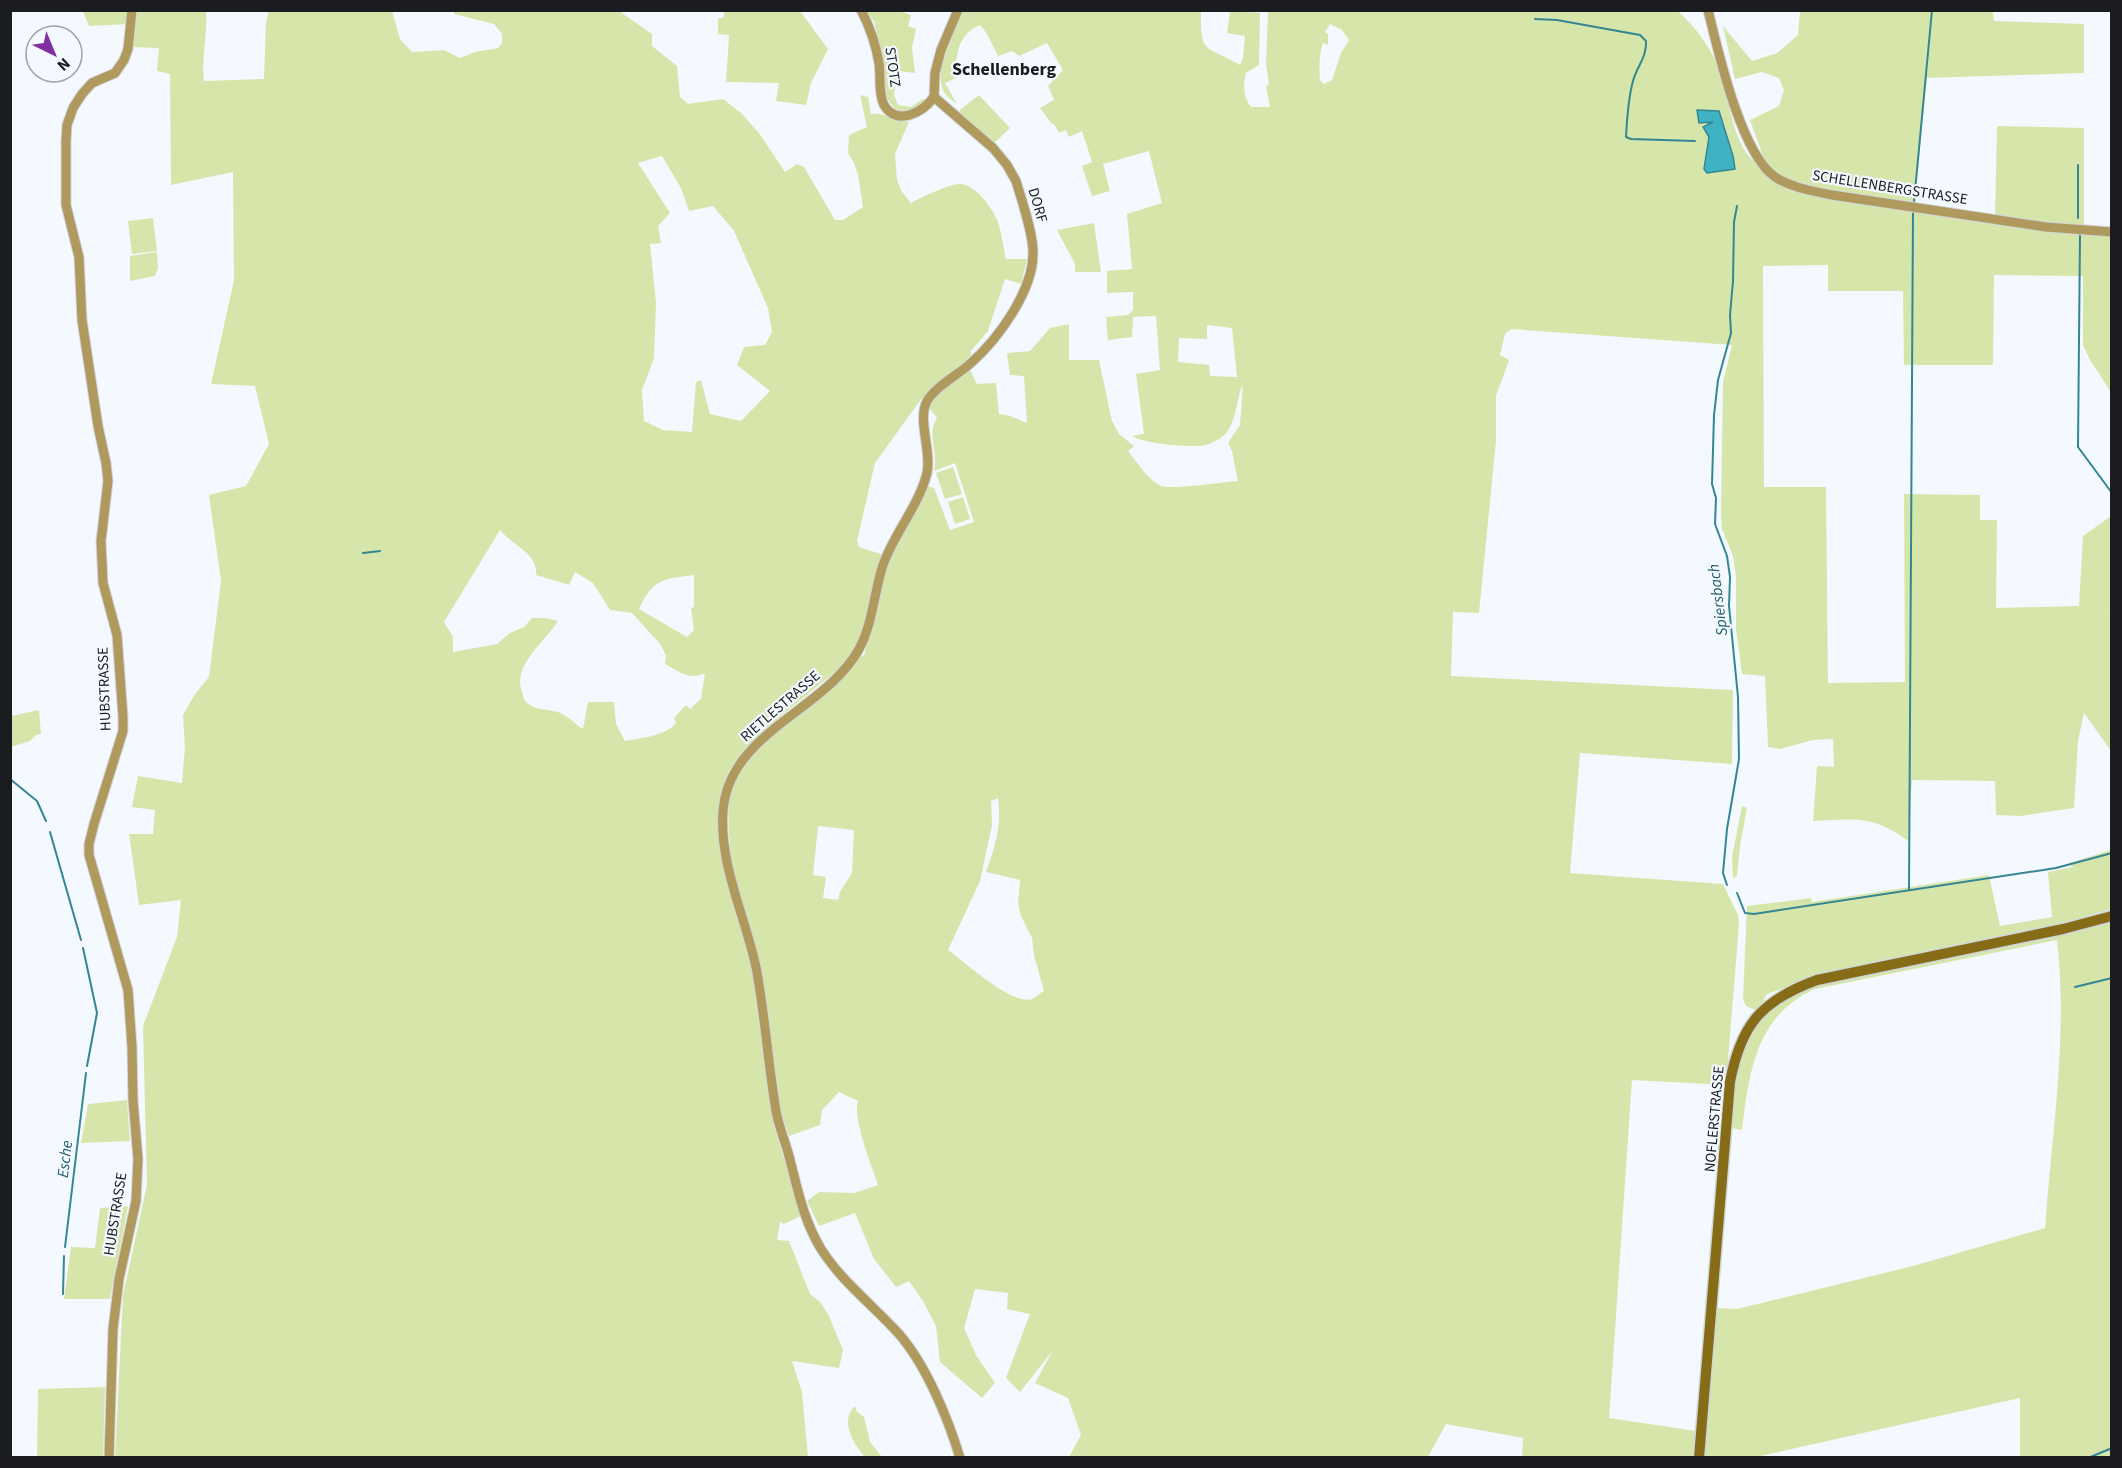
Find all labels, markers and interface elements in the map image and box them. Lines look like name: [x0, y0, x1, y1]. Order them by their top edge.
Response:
north arrow: [24, 24, 84, 84]
street label: STOTZ: [879, 46, 906, 88]
text: N: [52, 53, 75, 76]
district label: Schellenberg: [952, 57, 1056, 82]
street label: SCHELLENBERGSTRASSE: [1811, 165, 1969, 210]
street label: DORF: [1023, 185, 1053, 225]
water label: Spiersbach: [1703, 563, 1733, 637]
street label: HUBSTRASSE: [93, 646, 116, 731]
street label: RIETLESTRASSE: [736, 666, 825, 747]
street label: NOFLERSTRASSE: [1699, 1065, 1730, 1173]
water label: Esche: [52, 1139, 78, 1179]
street label: HUBSTRASSE: [99, 1171, 132, 1257]

